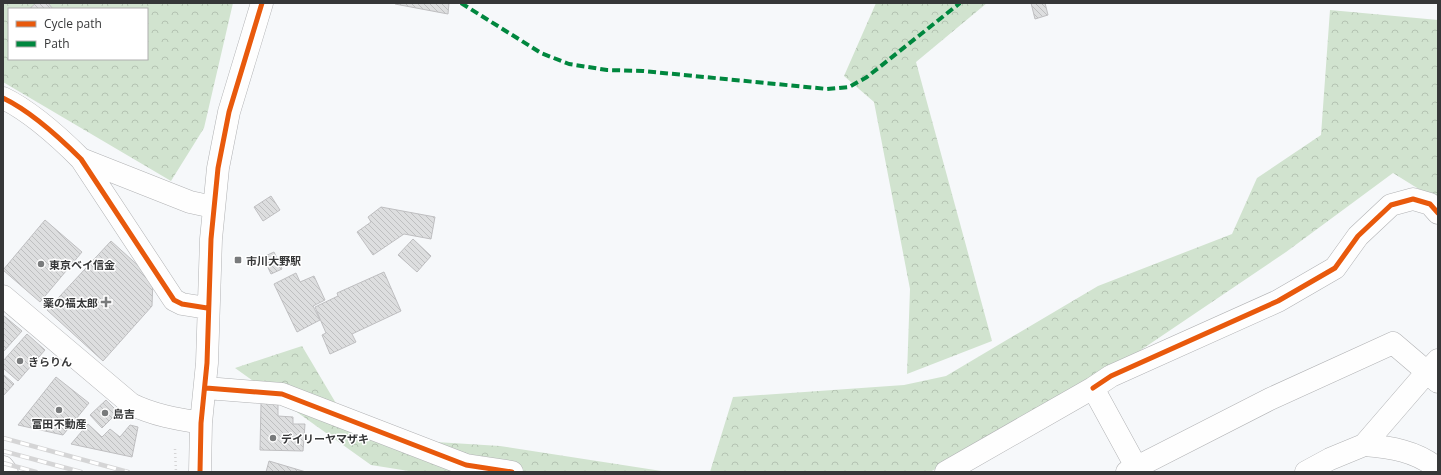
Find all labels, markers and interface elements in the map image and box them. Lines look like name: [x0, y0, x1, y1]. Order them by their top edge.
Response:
legend: [8, 8, 148, 60]
text: Cycle path: [44, 15, 102, 32]
text: Path: [44, 35, 70, 52]
place label: 市川大野駅: [246, 253, 301, 268]
marker: 市川大野駅: [233, 255, 243, 265]
place label: 東京ベイ信金: [49, 257, 115, 272]
marker: 東京ベイ信金: [36, 259, 46, 269]
place label: 薬の福太郎: [43, 295, 98, 310]
marker: 薬の福太郎: [101, 297, 111, 307]
place label: きらりん: [28, 354, 72, 369]
marker: きらりん: [15, 356, 25, 366]
marker: 富田不動産: [54, 405, 64, 415]
place label: 島吉: [113, 406, 135, 421]
marker: 島吉: [100, 408, 110, 418]
place label: 富田不動産: [32, 416, 87, 431]
place label: デイリーヤマザキ: [281, 431, 369, 446]
marker: デイリーヤマザキ: [268, 433, 278, 443]

